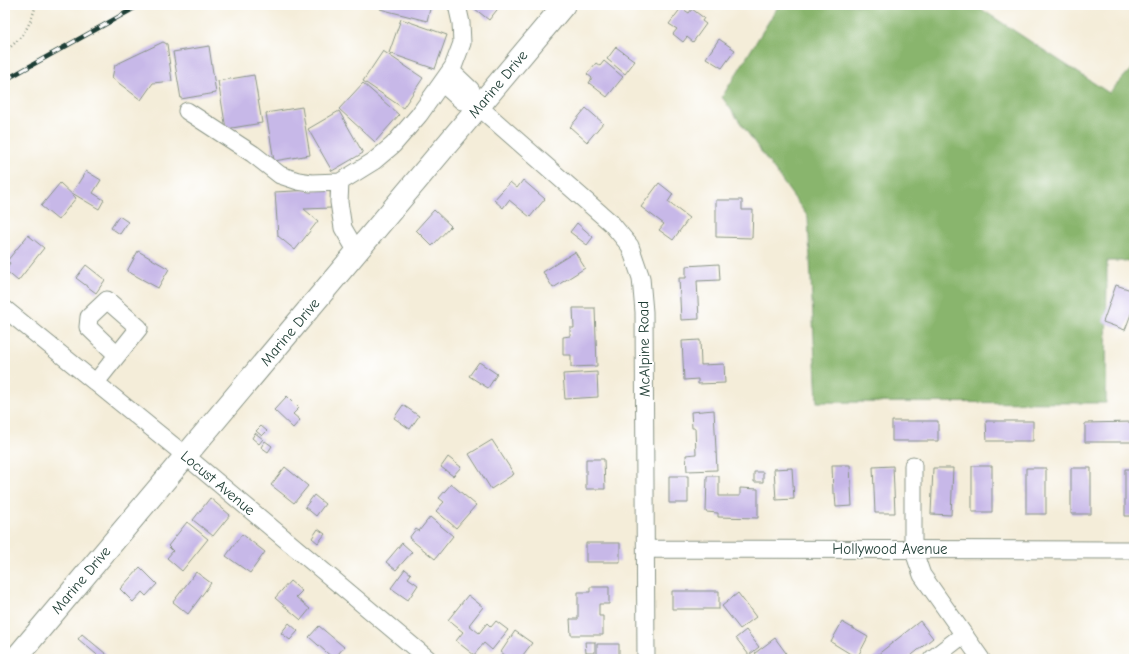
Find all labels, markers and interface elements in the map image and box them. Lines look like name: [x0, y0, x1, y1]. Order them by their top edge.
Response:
street label: Marine Drive: [465, 46, 532, 121]
street label: Marine Drive: [257, 294, 324, 369]
street label: McAlpine Road: [634, 301, 654, 397]
street label: Locust Avenue: [177, 447, 259, 520]
street label: Hollywood Avenue: [832, 540, 948, 558]
street label: Marine Drive: [48, 542, 115, 617]

